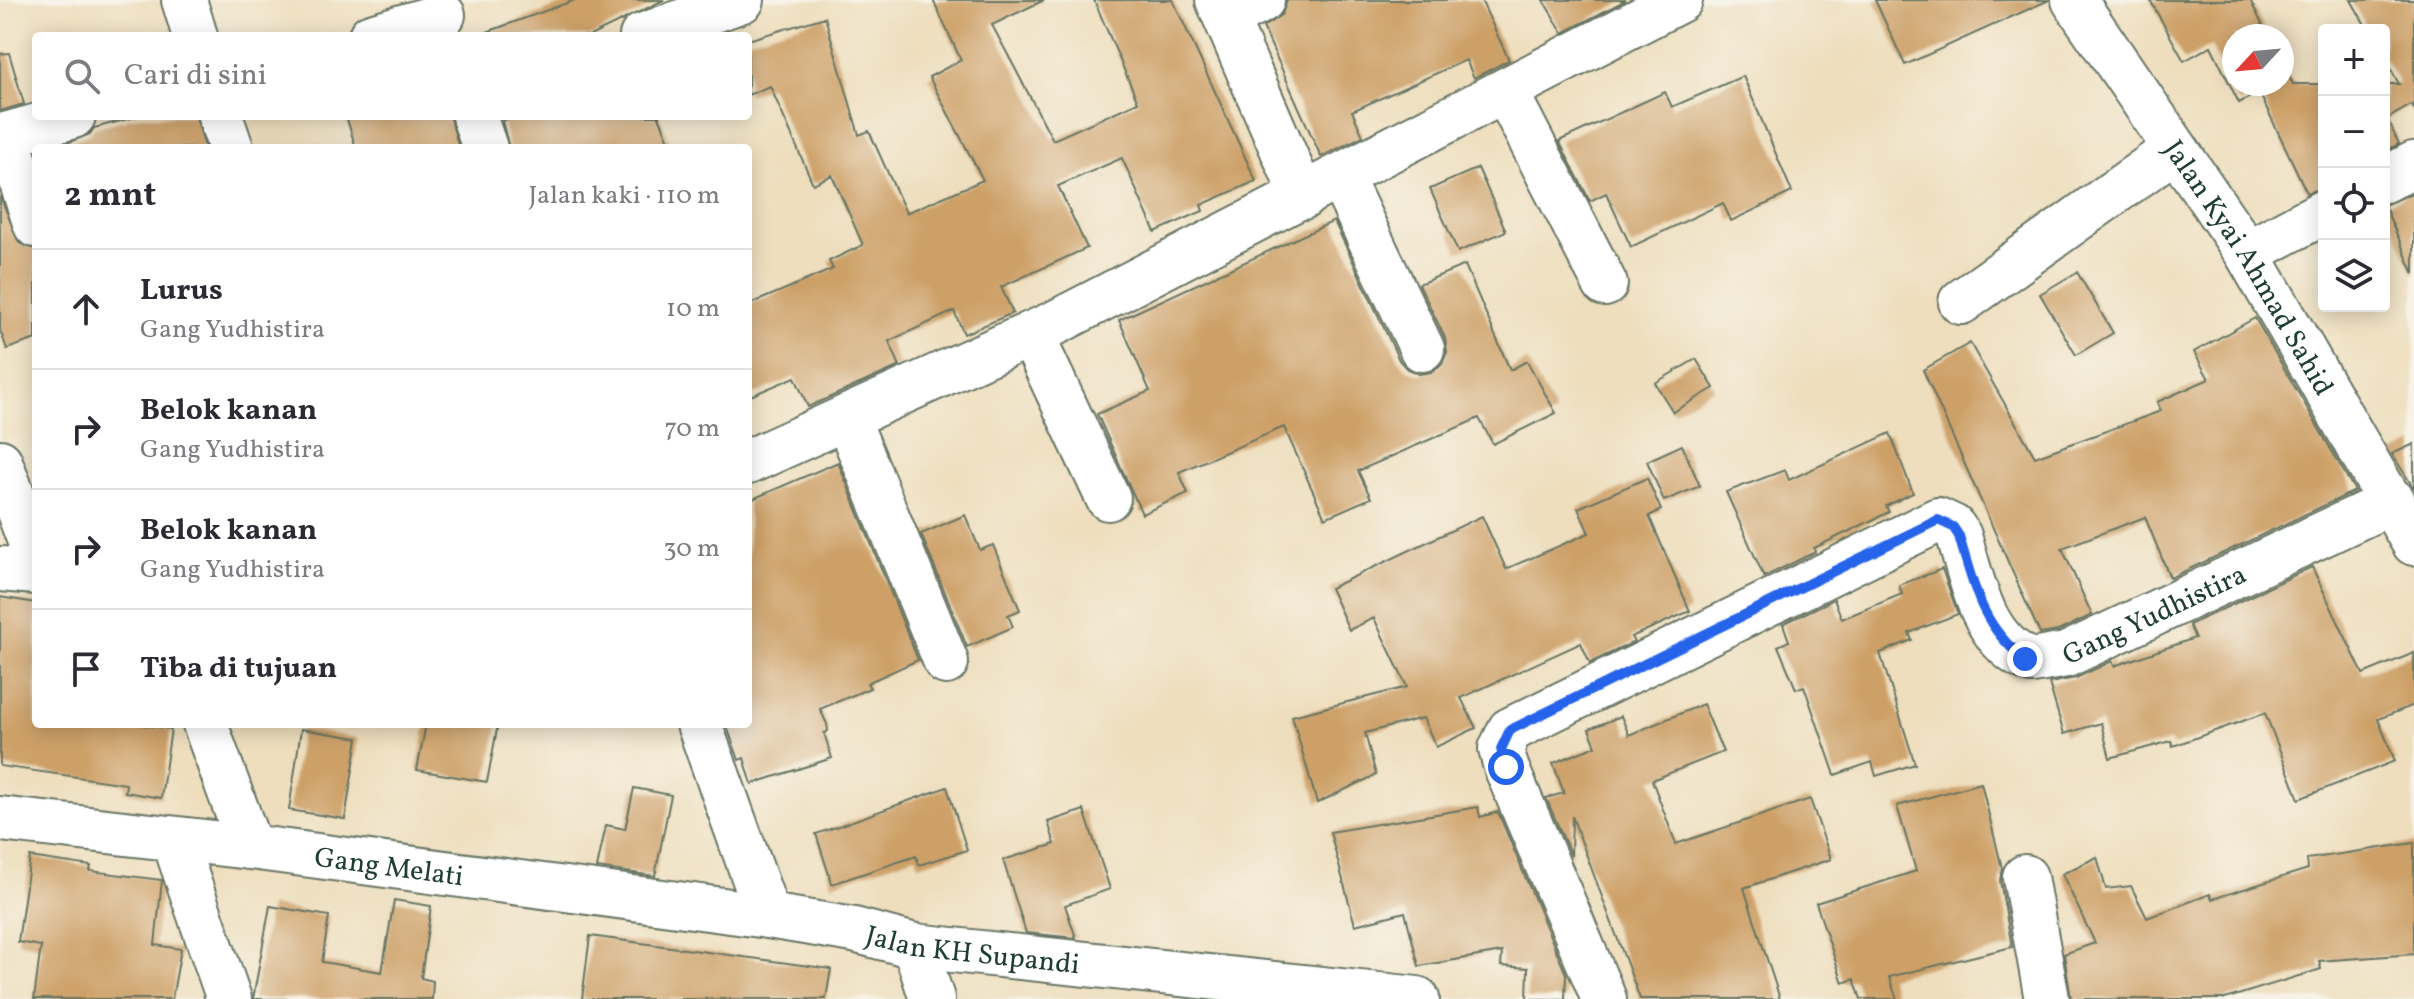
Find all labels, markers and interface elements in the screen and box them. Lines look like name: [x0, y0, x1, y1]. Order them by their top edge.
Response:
north arrow: [2222, 24, 2294, 96]
map controls: [2318, 24, 2390, 312]
button: +: [2318, 24, 2390, 96]
search box: [32, 32, 752, 120]
icon: search: [60, 54, 104, 98]
text: Cari di sini: [124, 55, 267, 97]
button: −: [2318, 96, 2390, 168]
street label: Jalan Kyai Ahmad Sahid: [2153, 133, 2342, 403]
button: locate: [2318, 168, 2390, 240]
text: 2 mnt: [64, 173, 156, 220]
text: Jalan kaki · 110 m: [528, 178, 720, 214]
button: layers: [2318, 240, 2390, 312]
text: Lurus: [140, 270, 223, 312]
icon: ahead: [64, 287, 108, 331]
text: 10 m: [666, 291, 720, 327]
text: Gang Yudhistira: [140, 312, 325, 348]
text: Belok kanan: [140, 390, 317, 432]
icon: right: [64, 407, 108, 451]
text: 70 m: [665, 411, 720, 447]
text: Gang Yudhistira: [140, 432, 325, 468]
text: Belok kanan: [140, 510, 317, 552]
icon: right: [64, 527, 108, 571]
text: 30 m: [663, 531, 720, 567]
text: Gang Yudhistira: [140, 552, 325, 588]
street label: Gang Yudhistira: [2057, 556, 2253, 676]
route end: [2007, 641, 2043, 677]
icon: arrive: [64, 647, 108, 691]
text: Tiba di tujuan: [140, 648, 337, 690]
route start: [1488, 749, 1524, 785]
street label: Gang Melati: [312, 839, 466, 897]
street label: Jalan KH Supandi: [861, 917, 1081, 985]

